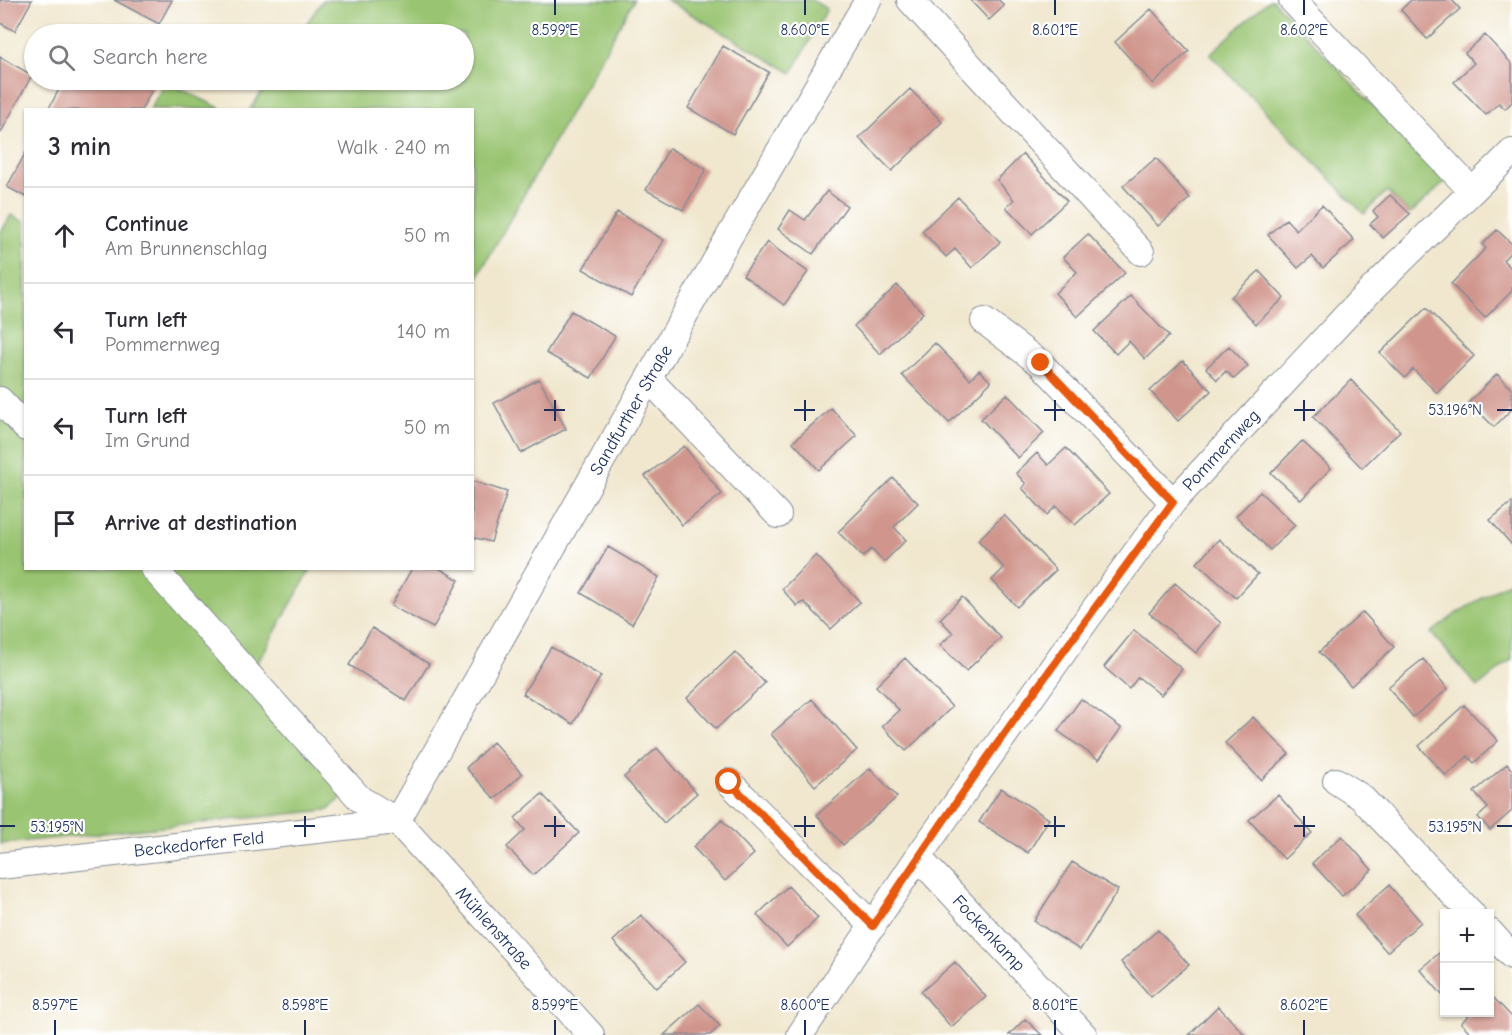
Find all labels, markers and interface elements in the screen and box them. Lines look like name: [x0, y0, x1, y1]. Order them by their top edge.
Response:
text: 8.599°E: [532, 21, 578, 39]
text: 8.600°E: [780, 21, 830, 39]
text: 8.601°E: [1032, 21, 1078, 39]
text: 8.602°E: [1280, 21, 1328, 39]
search box: [24, 24, 474, 90]
icon: search: [45, 41, 78, 74]
text: Search here: [93, 44, 208, 70]
text: 3 min: [48, 132, 111, 162]
text: Walk · 240 m: [337, 136, 450, 159]
text: Continue: [105, 211, 188, 237]
icon: ahead: [48, 219, 81, 252]
text: 50 m: [404, 224, 450, 247]
text: Am Brunnenschlag: [105, 237, 268, 260]
text: Turn left: [105, 307, 187, 333]
icon: left: [48, 315, 81, 348]
text: 140 m: [397, 320, 450, 343]
text: Pommernweg: [105, 333, 220, 356]
street label: Sandfurther Straße: [586, 341, 677, 479]
route end: [1027, 349, 1053, 375]
text: 53.196°N: [1428, 401, 1482, 419]
text: Turn left: [105, 403, 187, 429]
street label: Pommernweg: [1178, 405, 1264, 495]
icon: left: [48, 411, 81, 444]
text: 50 m: [404, 416, 450, 439]
text: Im Grund: [105, 429, 190, 452]
icon: arrive: [48, 507, 81, 540]
text: Arrive at destination: [105, 510, 297, 536]
route start: [715, 768, 741, 794]
text: 53.195°N: [30, 818, 84, 836]
text: 53.195°N: [1428, 818, 1482, 836]
street label: Beckedorfer Feld: [133, 827, 265, 862]
street label: Mühlenstraße: [451, 883, 536, 974]
street label: Fockenkamp: [948, 891, 1029, 976]
map controls: [1440, 909, 1494, 1017]
button: +: [1440, 909, 1494, 963]
button: −: [1440, 963, 1494, 1017]
text: 8.597°E: [32, 996, 78, 1014]
text: 8.598°E: [282, 996, 328, 1014]
text: 8.599°E: [532, 996, 578, 1014]
text: 8.600°E: [780, 996, 830, 1014]
text: 8.601°E: [1032, 996, 1078, 1014]
text: 8.602°E: [1280, 996, 1328, 1014]

